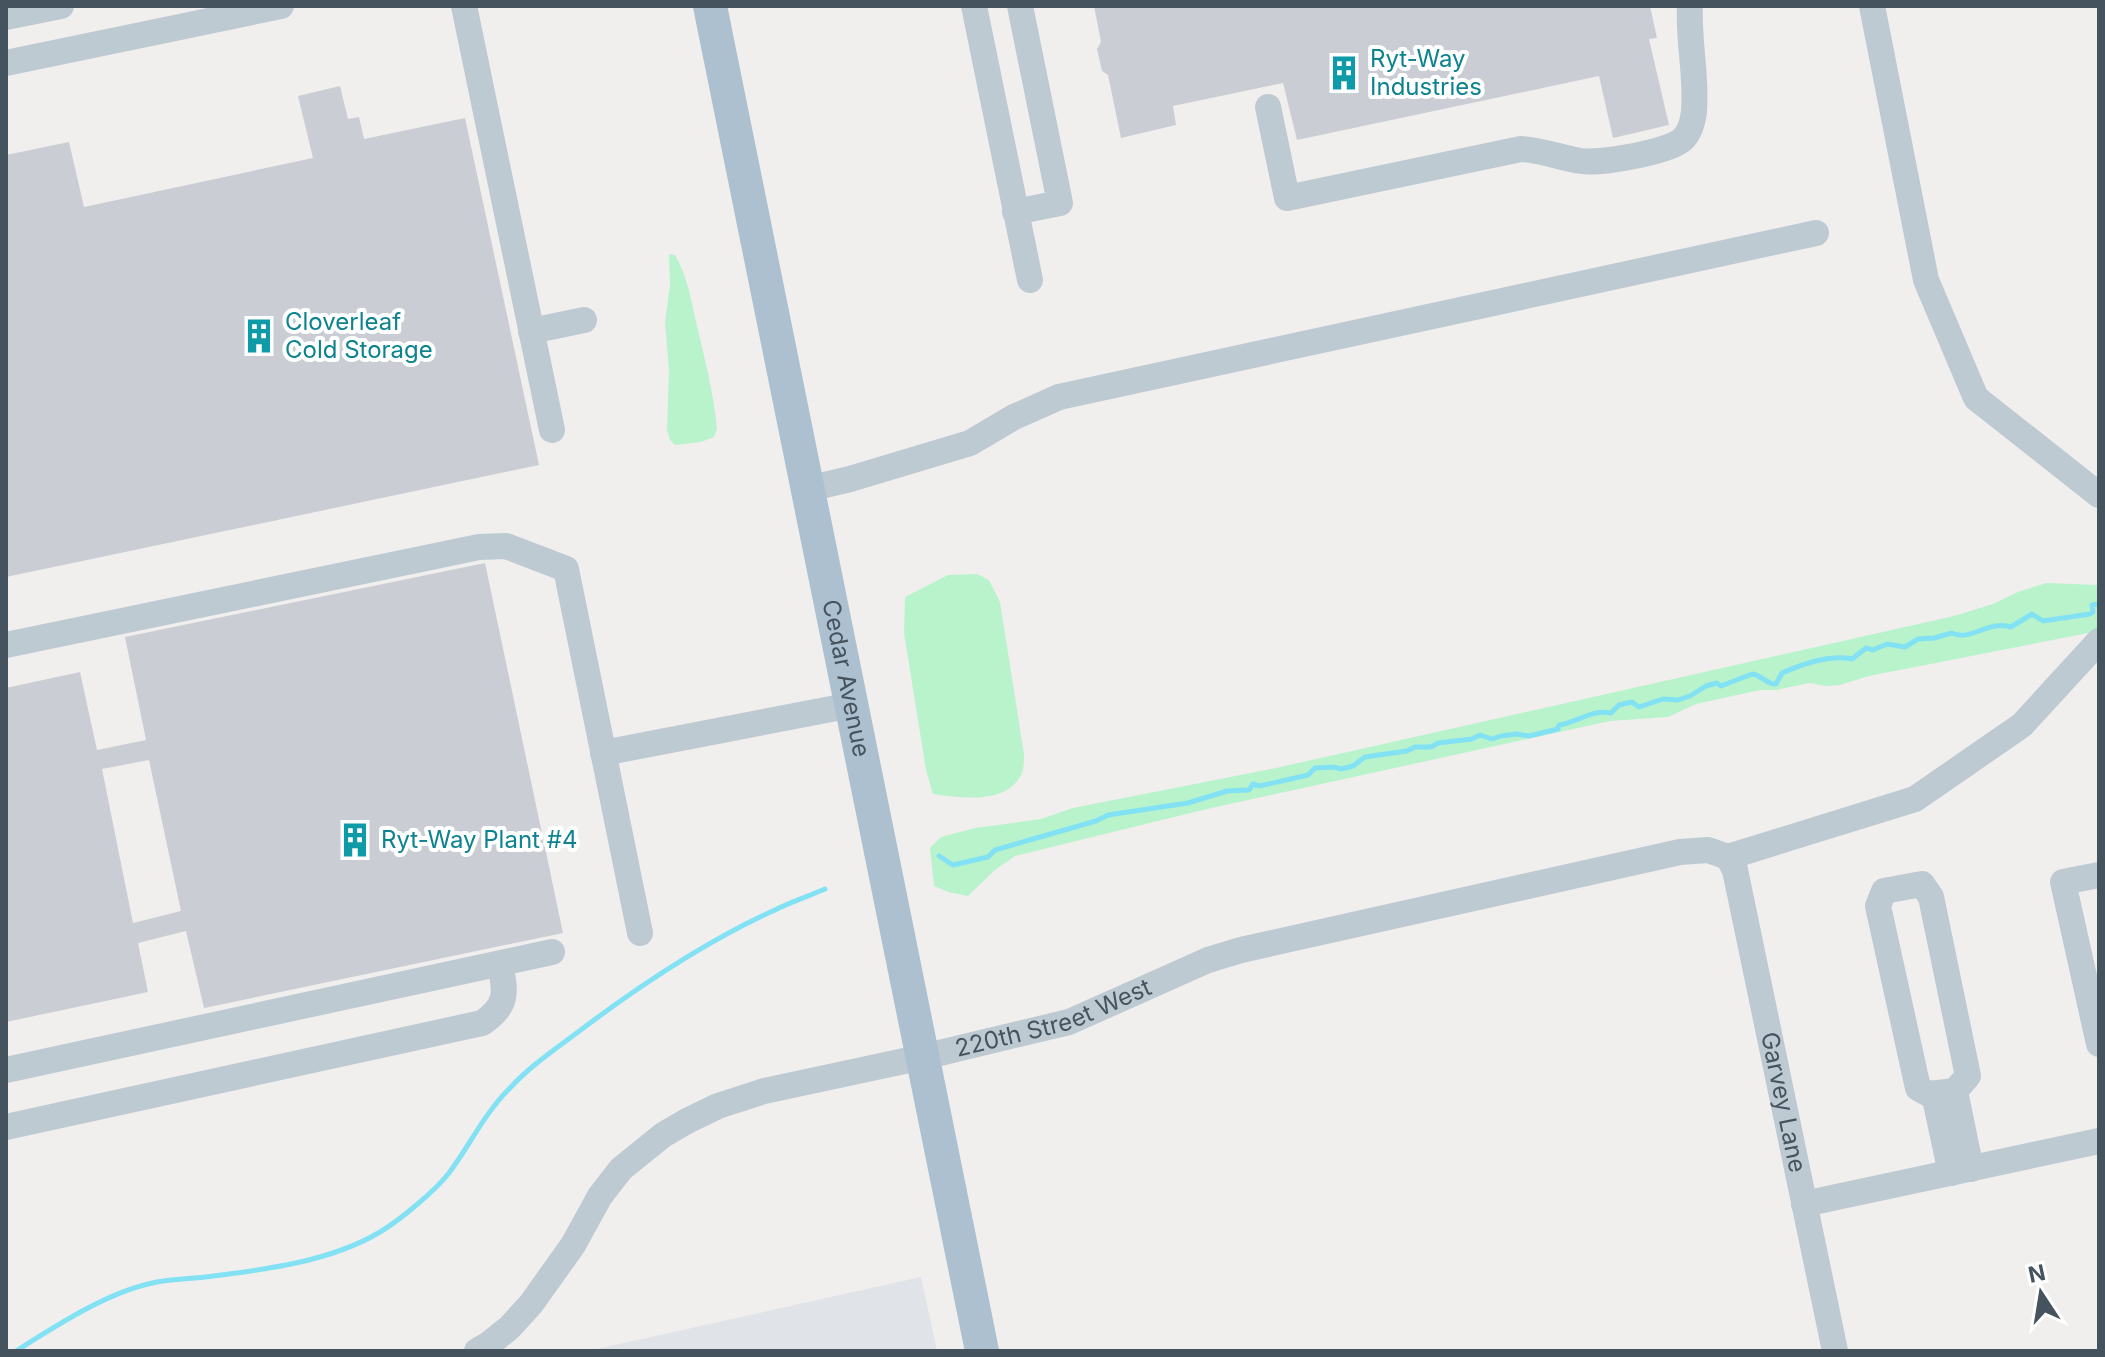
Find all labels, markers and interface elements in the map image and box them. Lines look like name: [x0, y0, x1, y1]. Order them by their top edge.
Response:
place label: Ryt-Way Industries: [1370, 44, 1482, 101]
building icon: Ryt-Way Industries: [1325, 54, 1363, 92]
place label: Cloverleaf Cold Storage: [285, 307, 433, 364]
building icon: Cloverleaf Cold Storage: [240, 317, 278, 355]
street label: Cedar Avenue: [816, 597, 877, 760]
building icon: Ryt-Way Plant #4: [336, 821, 374, 859]
place label: Ryt-Way Plant #4: [381, 825, 577, 854]
street label: 220th Street West: [952, 972, 1156, 1063]
street label: Garvey Lane: [1755, 1029, 1813, 1175]
north arrow: [2001, 1253, 2081, 1333]
text: N: [2026, 1259, 2048, 1288]

